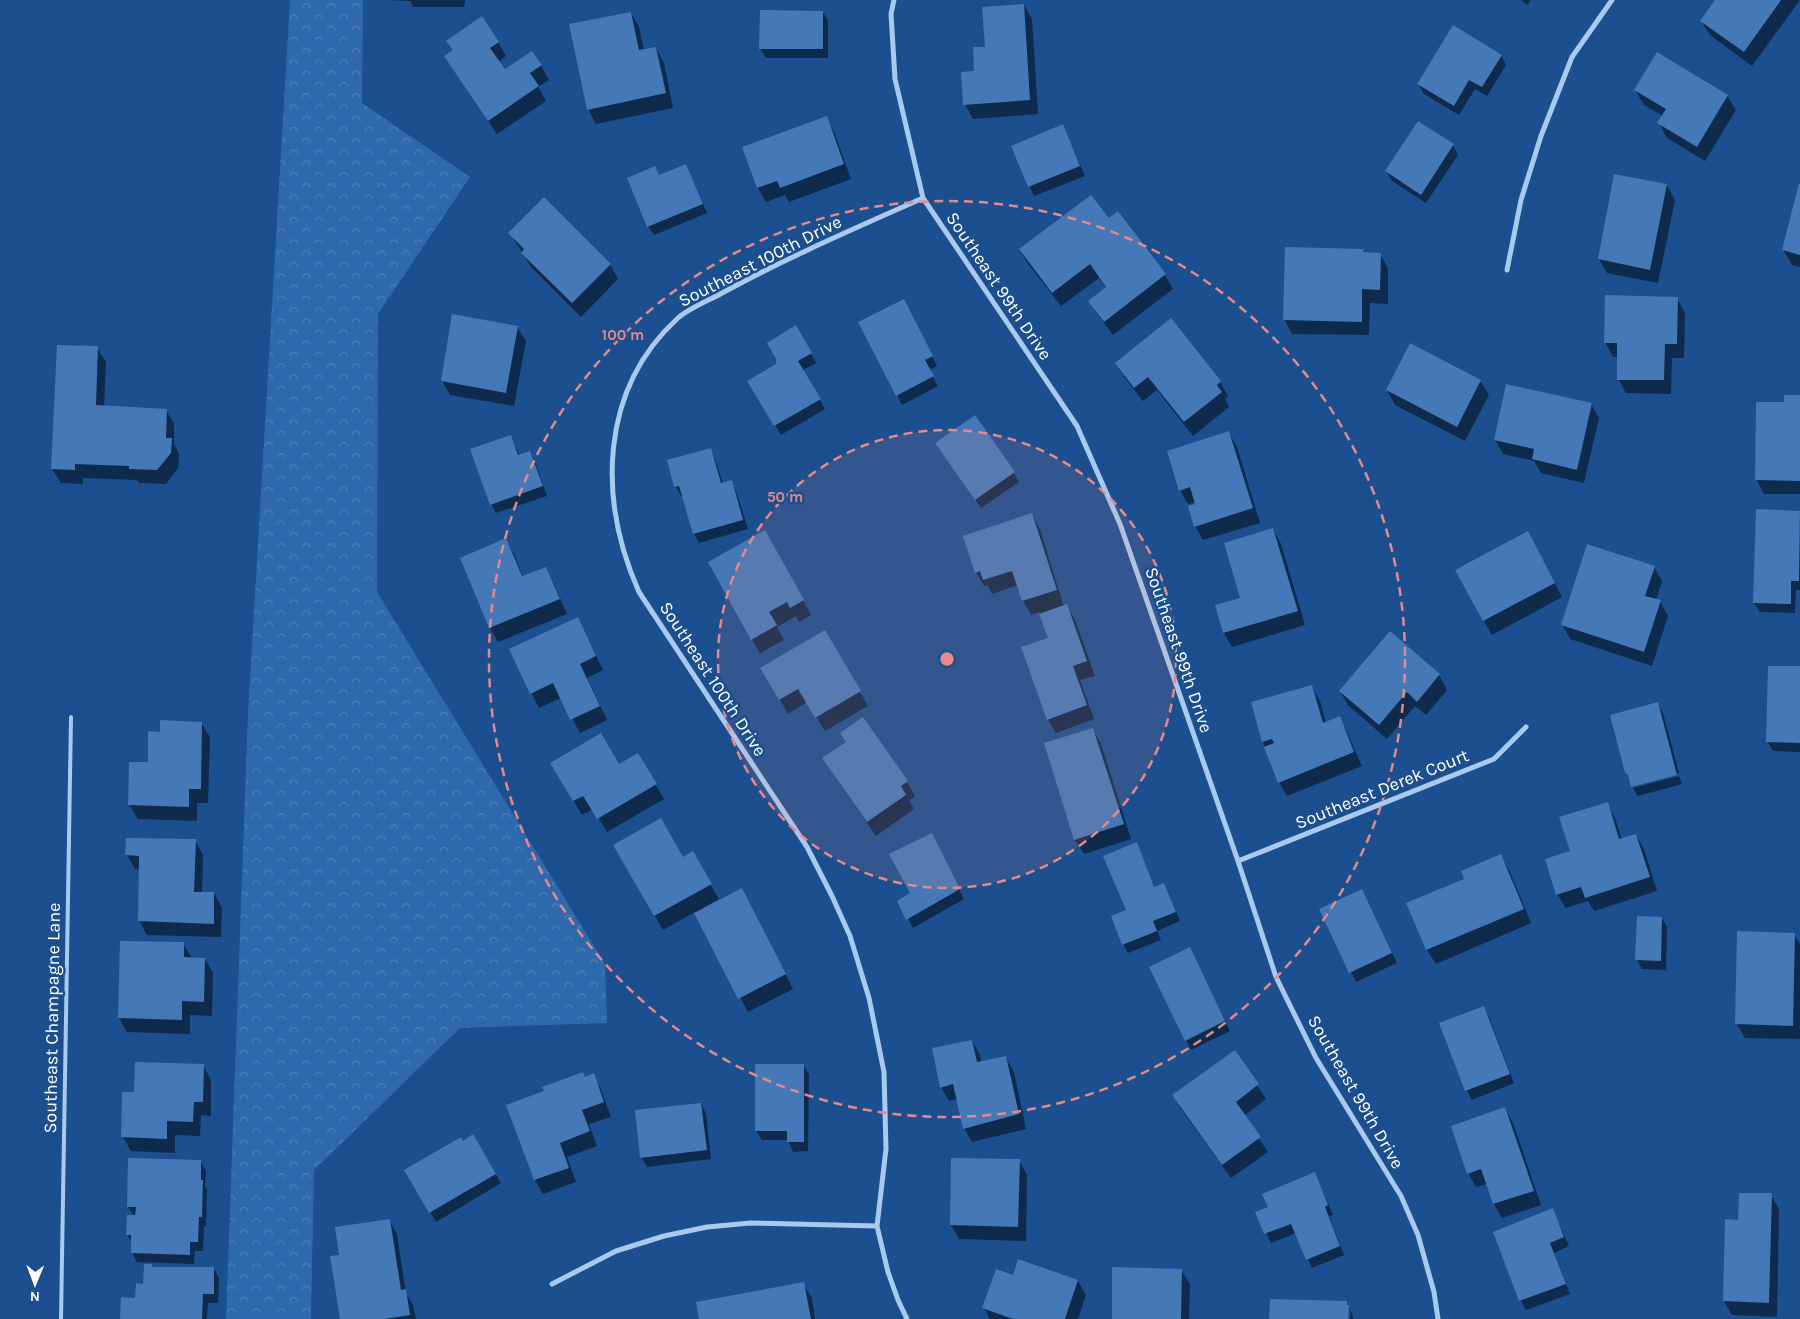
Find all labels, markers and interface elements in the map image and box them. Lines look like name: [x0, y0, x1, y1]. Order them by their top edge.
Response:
street label: Southeast 99th Drive: [941, 208, 1057, 364]
street label: Southeast 100th Drive: [675, 210, 845, 312]
text: 100 m: [602, 326, 644, 344]
text: 50 m: [767, 488, 803, 506]
street label: Southeast 99th Drive: [1140, 564, 1218, 736]
street label: Southeast 100th Drive: [655, 597, 771, 761]
centre of rings: [938, 650, 956, 668]
street label: Southeast Derek Court: [1292, 744, 1472, 834]
street label: Southeast Champagne Lane: [39, 902, 65, 1134]
street label: Southeast 99th Drive: [1303, 1011, 1409, 1173]
north arrow: [10, 1259, 60, 1309]
text: N: [30, 1288, 40, 1305]

